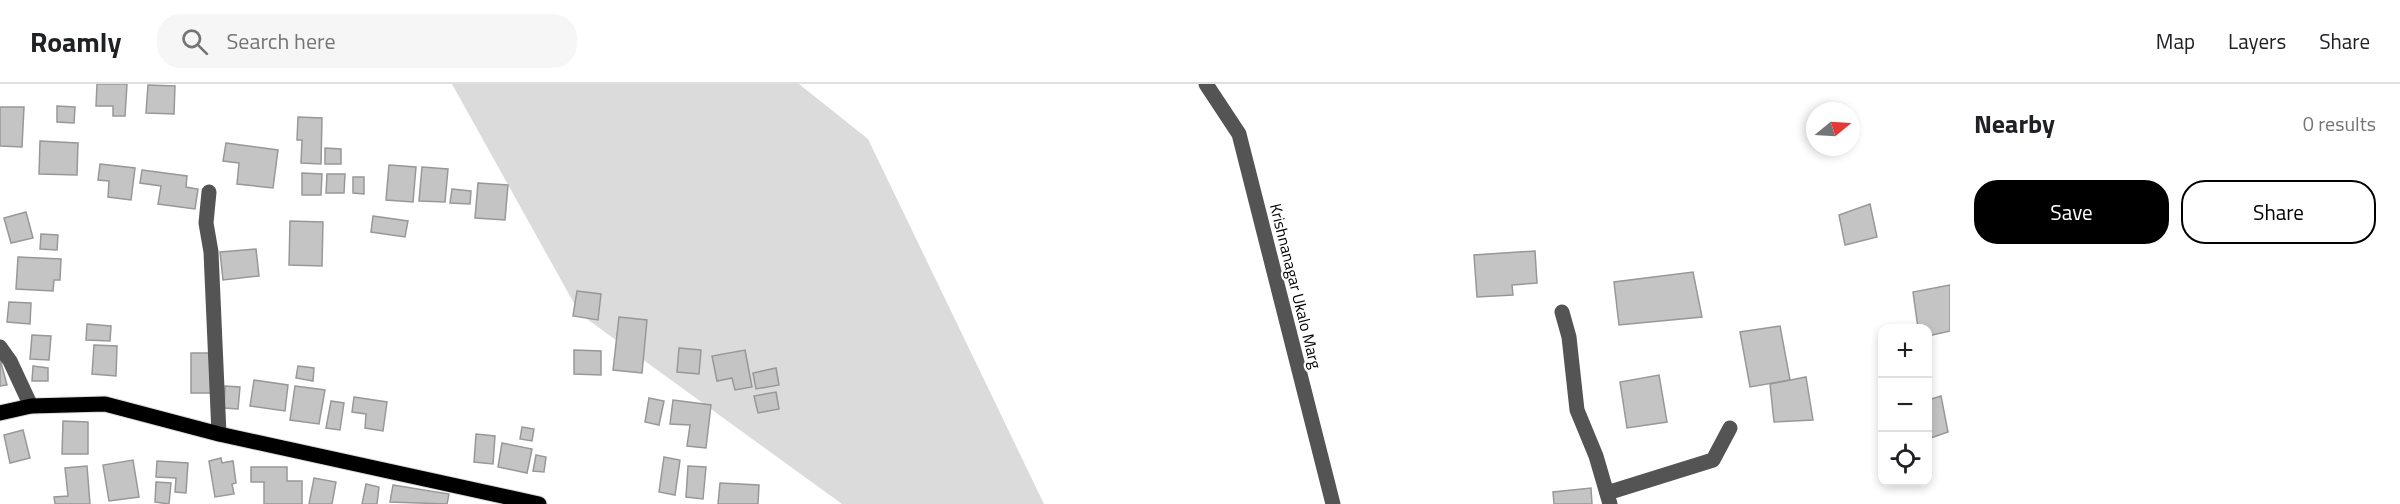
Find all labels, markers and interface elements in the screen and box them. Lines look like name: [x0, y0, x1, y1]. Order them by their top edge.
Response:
search box: [157, 14, 577, 68]
text: Roamly: [30, 20, 121, 63]
text: Search here: [226, 24, 336, 58]
icon: search: [178, 25, 211, 58]
text: Map: [2156, 25, 2195, 57]
text: Layers: [2228, 25, 2286, 57]
text: Share: [2319, 25, 2370, 57]
north arrow: [1806, 102, 1860, 156]
text: Nearby: [1974, 104, 2055, 143]
text: 0 results: [2303, 108, 2376, 139]
button: Save: [1974, 180, 2169, 244]
button: Share: [2181, 180, 2376, 244]
street label: Krishnanagar Ukalo Marg: [1264, 201, 1328, 371]
map controls: [1878, 324, 1932, 486]
button: +: [1878, 324, 1932, 378]
button: −: [1878, 378, 1932, 432]
button: locate: [1878, 432, 1932, 486]

